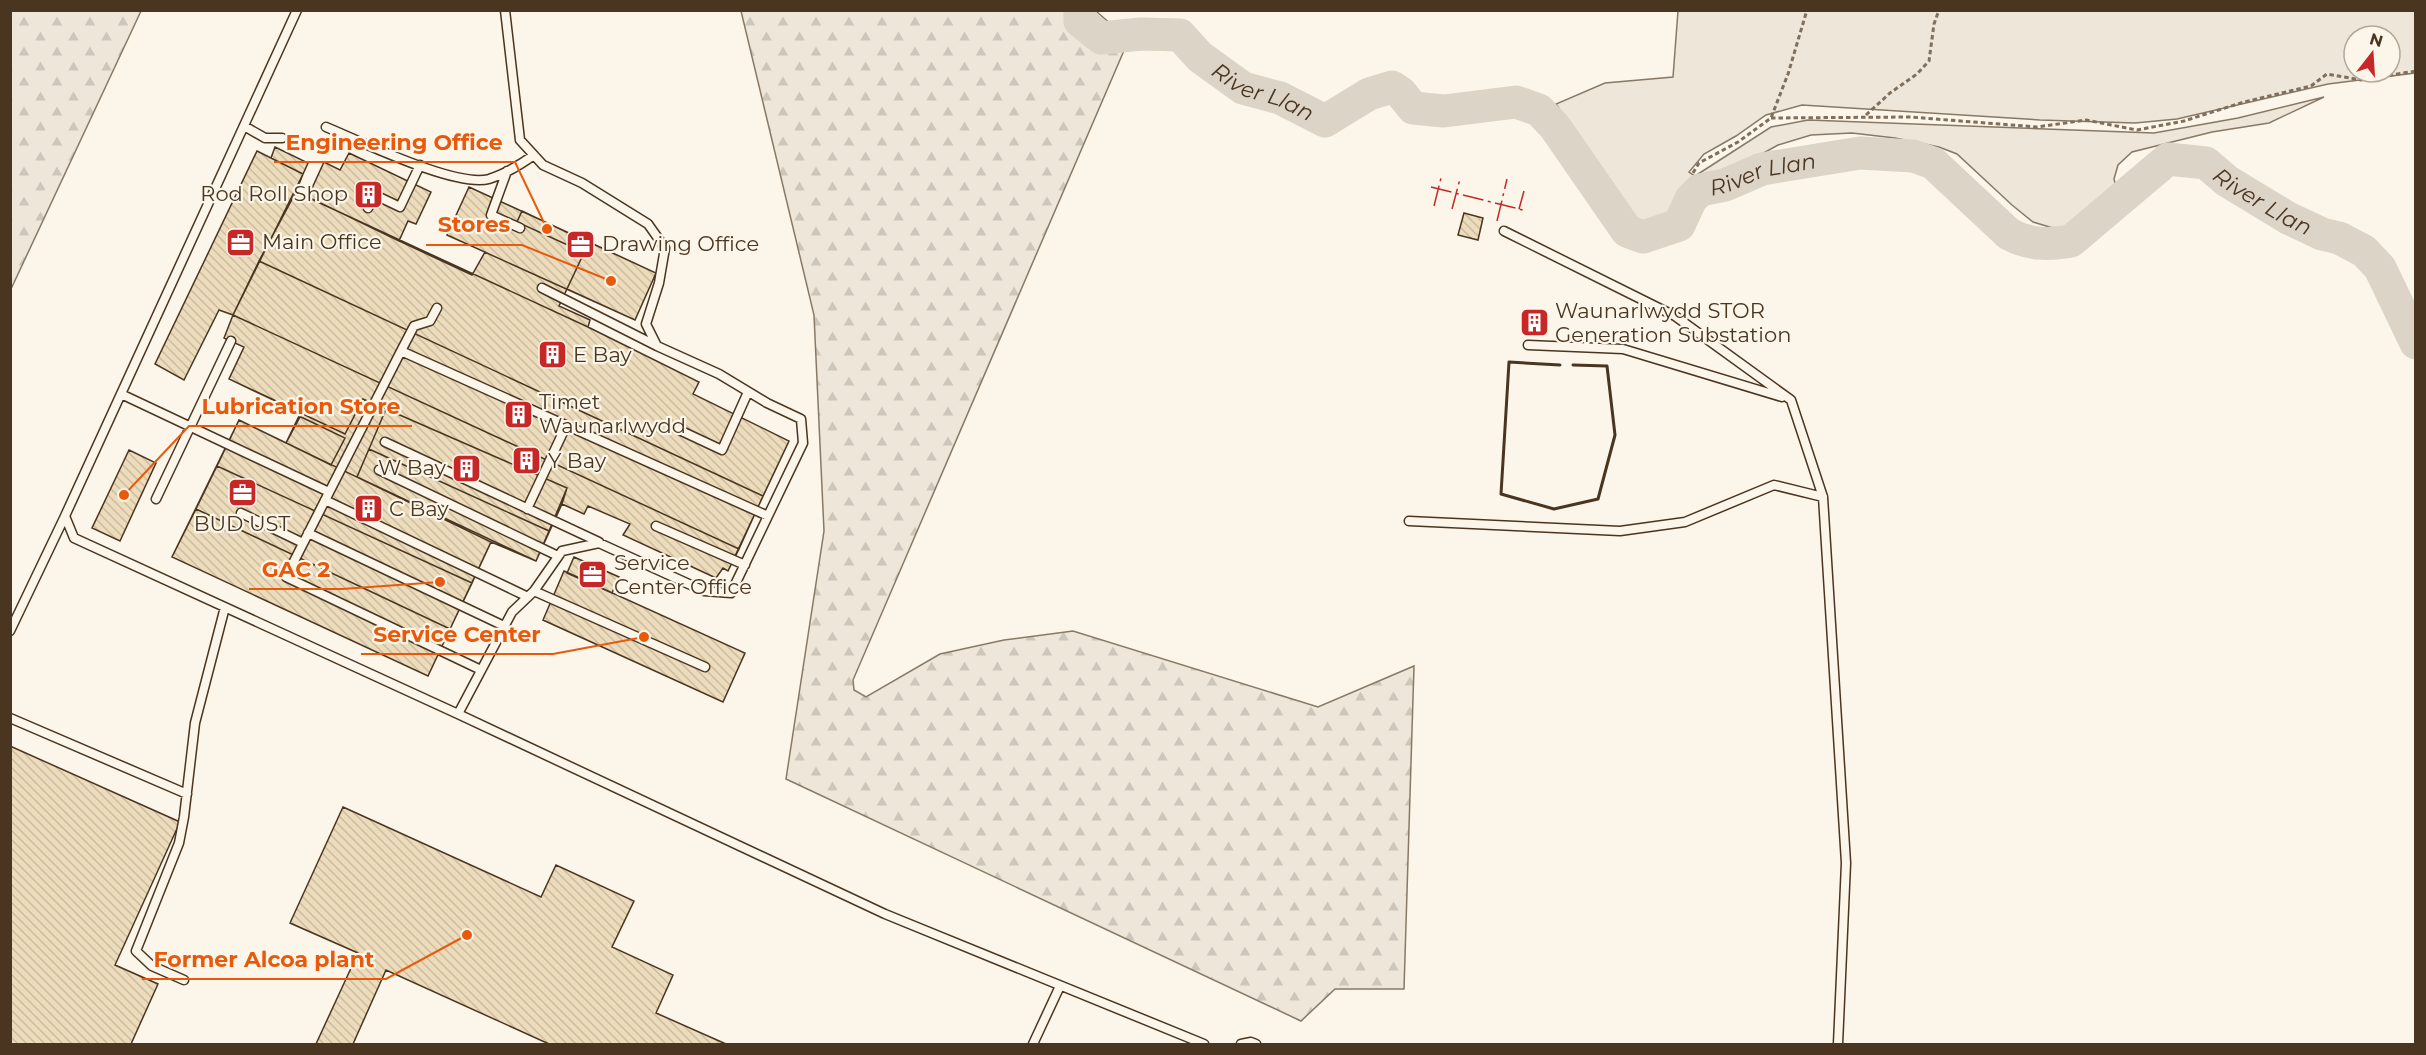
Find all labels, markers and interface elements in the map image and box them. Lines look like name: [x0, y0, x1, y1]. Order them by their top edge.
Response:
north arrow: [2342, 24, 2402, 84]
text: N: [2367, 29, 2385, 51]
water label: River Llan: [1206, 57, 1319, 127]
callout: Engineering Office: [274, 122, 515, 162]
text: Engineering Office: [285, 129, 503, 156]
water label: River Llan: [1707, 147, 1818, 202]
water label: River Llan: [2207, 162, 2316, 241]
building icon: Rod Roll Shop: [353, 178, 385, 210]
place label: Rod Roll Shop: [200, 181, 348, 206]
callout: Stores: [426, 205, 522, 245]
text: Stores: [438, 211, 511, 238]
office icon: Main Office: [225, 226, 257, 258]
office icon: Drawing Office: [565, 228, 597, 260]
place label: Main Office: [262, 229, 382, 254]
place label: Drawing Office: [602, 231, 759, 256]
place label: Waunarlwydd STOR Generation Substation: [1555, 298, 1791, 347]
building icon: Waunarlwydd STOR Generation Substation: [1518, 307, 1550, 339]
building icon: E Bay: [536, 339, 568, 371]
place label: E Bay: [573, 342, 632, 367]
callout: Lubrication Store: [189, 386, 412, 426]
place label: Timet Waunarlwydd: [539, 389, 686, 438]
text: Lubrication Store: [202, 393, 401, 420]
building icon: Timet Waunarlwydd: [502, 398, 534, 430]
building icon: Y Bay: [511, 445, 543, 477]
place label: Y Bay: [548, 448, 607, 473]
building icon: W Bay: [451, 452, 483, 484]
place label: W Bay: [378, 455, 447, 480]
office icon: BUD UST: [226, 477, 258, 509]
building icon: C Bay: [352, 493, 384, 525]
place label: C Bay: [389, 496, 449, 521]
place label: BUD UST: [194, 511, 290, 536]
callout: GAC 2: [249, 549, 342, 589]
place label: Service Center Office: [614, 550, 752, 599]
text: GAC 2: [262, 556, 330, 583]
office icon: Service Center Office: [577, 559, 609, 591]
callout: Service Center: [361, 614, 553, 654]
text: Service Center: [373, 621, 541, 648]
callout: Former Alcoa plant: [142, 939, 386, 979]
text: Former Alcoa plant: [154, 946, 375, 973]

